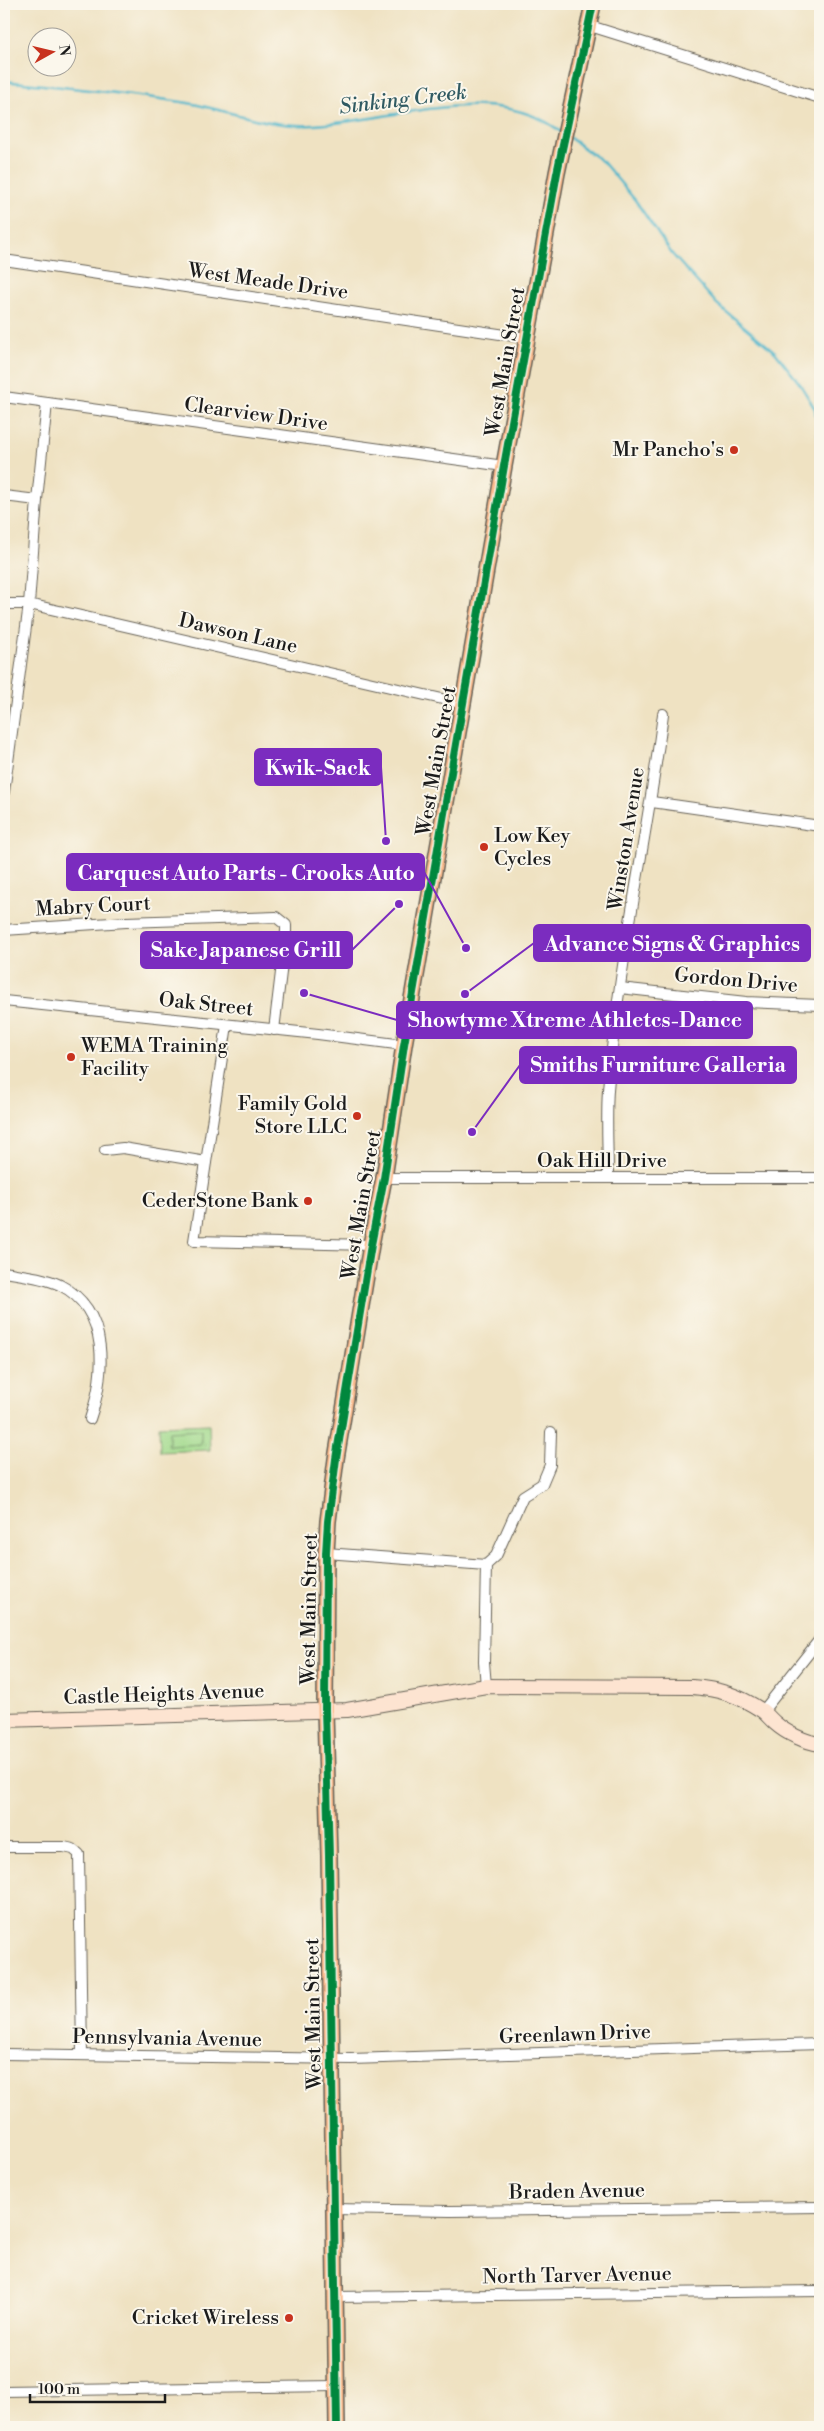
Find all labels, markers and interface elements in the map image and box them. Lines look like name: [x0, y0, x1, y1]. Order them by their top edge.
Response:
north arrow: [28, 28, 78, 78]
text: N: [54, 44, 74, 57]
water label: Sinking Creek: [338, 79, 468, 121]
street label: West Meade Drive: [185, 258, 350, 306]
street label: West Main Street: [480, 285, 531, 440]
street label: Clearview Drive: [183, 393, 329, 437]
place label: Mr Pancho's: [613, 438, 724, 463]
marker: Mr Pancho's: [728, 444, 740, 456]
street label: Dawson Lane: [176, 608, 300, 660]
street label: West Main Street: [411, 684, 462, 839]
callout: Kwik-Sack: [255, 749, 381, 785]
text: Kwik-Sack: [265, 756, 372, 782]
street label: Winston Avenue: [603, 765, 651, 914]
place label: Low Key Cycles: [494, 824, 571, 872]
marker: Low Key Cycles: [478, 841, 490, 853]
callout: Carquest Auto Parts - Crooks Auto: [67, 854, 424, 890]
text: Carquest Auto Parts - Crooks Auto: [77, 861, 415, 887]
street label: Mabry Court: [35, 892, 151, 922]
callout: Advance Signs & Graphics: [534, 925, 810, 961]
callout: Sake Japanese Grill: [141, 932, 352, 968]
text: Advance Signs & Graphics: [543, 932, 800, 958]
text: Sake Japanese Grill: [151, 938, 341, 964]
street label: Gordon Drive: [673, 963, 799, 999]
street label: Oak Street: [158, 988, 254, 1022]
callout: Showtyme Xtreme Athletcs-Dance: [397, 1002, 752, 1038]
text: Showtyme Xtreme Athletcs-Dance: [408, 1008, 742, 1034]
place label: WEMA Training Facility: [80, 1034, 228, 1082]
callout: Smiths Furniture Galleria: [520, 1047, 796, 1083]
marker: WEMA Training Facility: [65, 1051, 77, 1063]
text: Smiths Furniture Galleria: [530, 1053, 786, 1079]
place label: Family Gold Store LLC: [238, 1092, 348, 1140]
marker: Family Gold Store LLC: [351, 1110, 363, 1122]
street label: West Main Street: [336, 1128, 387, 1283]
street label: Oak Hill Drive: [537, 1149, 667, 1174]
place label: CederStone Bank: [142, 1189, 300, 1214]
marker: CederStone Bank: [302, 1195, 314, 1207]
street label: West Main Street: [296, 1533, 324, 1686]
street label: Castle Heights Avenue: [63, 1679, 265, 1711]
street label: West Main Street: [300, 1938, 328, 2091]
street label: Greenlawn Drive: [499, 2020, 651, 2050]
street label: Pennsylvania Avenue: [72, 2025, 262, 2053]
street label: Braden Avenue: [508, 2178, 645, 2206]
street label: North Tarver Avenue: [482, 2262, 672, 2290]
place label: Cricket Wireless: [132, 2306, 279, 2331]
marker: Cricket Wireless: [283, 2312, 295, 2324]
scale bar: [30, 2371, 165, 2403]
text: 100 m: [38, 2380, 80, 2399]

